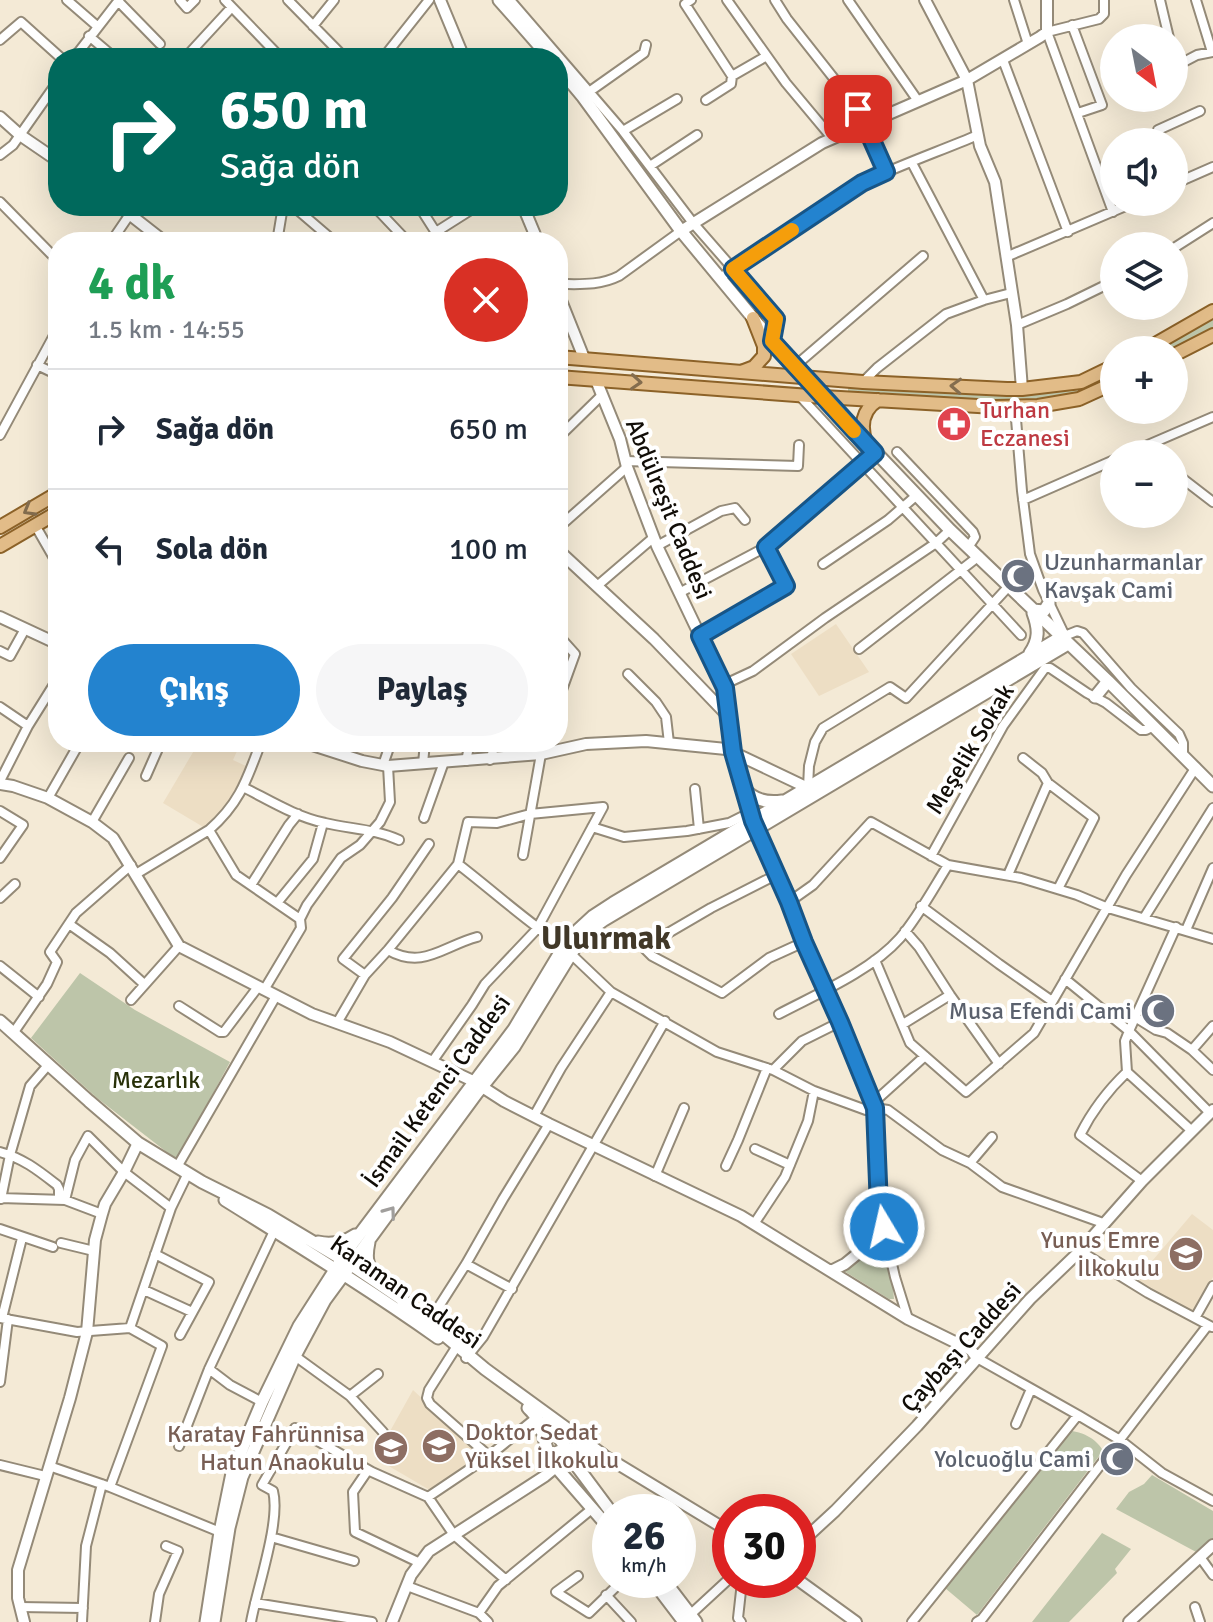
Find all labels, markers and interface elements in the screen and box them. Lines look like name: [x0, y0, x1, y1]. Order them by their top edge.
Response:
north arrow: [1100, 24, 1188, 112]
map controls: [1100, 24, 1188, 528]
text: 650 m: [220, 75, 368, 144]
pin: [824, 75, 892, 143]
icon: right: [88, 80, 192, 184]
icon: arrive: [836, 87, 880, 131]
button: sound: [1100, 128, 1188, 216]
text: Sağa dön: [220, 144, 361, 189]
button: layers: [1100, 232, 1188, 320]
text: 4 dk: [88, 254, 175, 313]
button: close: [444, 258, 528, 342]
text: 1.5 km · 14:55: [88, 314, 245, 346]
button: +: [1100, 336, 1188, 424]
one-way arrow: [630, 374, 643, 391]
one-way arrow: [949, 378, 962, 395]
place label: Turhan Eczanesi: [980, 395, 1070, 453]
pharmacy icon: Turhan Eczanesi: [935, 405, 973, 443]
icon: right: [88, 407, 132, 451]
text: Sağa dön: [156, 411, 274, 448]
text: 650 m: [449, 411, 528, 448]
street label: Abdülreşit Caddesi: [619, 414, 719, 604]
button: −: [1100, 440, 1188, 528]
one-way arrow: [23, 500, 38, 516]
icon: left: [88, 527, 132, 571]
text: Sola dön: [156, 531, 268, 568]
text: 100 m: [449, 531, 528, 568]
place label: Uzunharmanlar Kavşak Cami: [1044, 547, 1203, 605]
mosque icon: Uzunharmanlar Kavşak Cami: [999, 557, 1037, 595]
button: Çıkış: [88, 644, 300, 736]
button: Paylaş: [316, 644, 528, 736]
street label: Meşelik Sokak: [919, 678, 1021, 820]
district label: Uluırmak: [541, 919, 671, 958]
street label: İsmail Ketenci Caddesi: [357, 989, 517, 1193]
mosque icon: Musa Efendi Cami: [1139, 992, 1177, 1030]
place label: Musa Efendi Cami: [949, 996, 1132, 1026]
park label: Mezarlık: [112, 1065, 200, 1095]
position arrow: [842, 1185, 926, 1269]
one-way arrow: [380, 1206, 395, 1221]
place label: Yunus Emre İlkokulu: [1041, 1225, 1160, 1283]
street label: Karaman Caddesi: [325, 1229, 487, 1355]
school or university icon: Yunus Emre İlkokulu: [1167, 1235, 1205, 1273]
street label: Çaybaşı Caddesi: [894, 1275, 1028, 1419]
place label: Doktor Sedat Yüksel İlkokulu: [465, 1417, 619, 1475]
place label: Karatay Fahrünnisa Hatun Anaokulu: [167, 1419, 365, 1477]
school or university icon: Doktor Sedat Yüksel İlkokulu: [420, 1427, 458, 1465]
school or university icon: Karatay Fahrünnisa Hatun Anaokulu: [372, 1429, 410, 1467]
mosque icon: Yolcuoğlu Cami: [1098, 1440, 1136, 1478]
place label: Yolcuoğlu Cami: [934, 1444, 1091, 1474]
speed limit sign: 30: [712, 1494, 816, 1598]
text: 26: [622, 1511, 666, 1561]
text: km/h: [621, 1553, 667, 1578]

